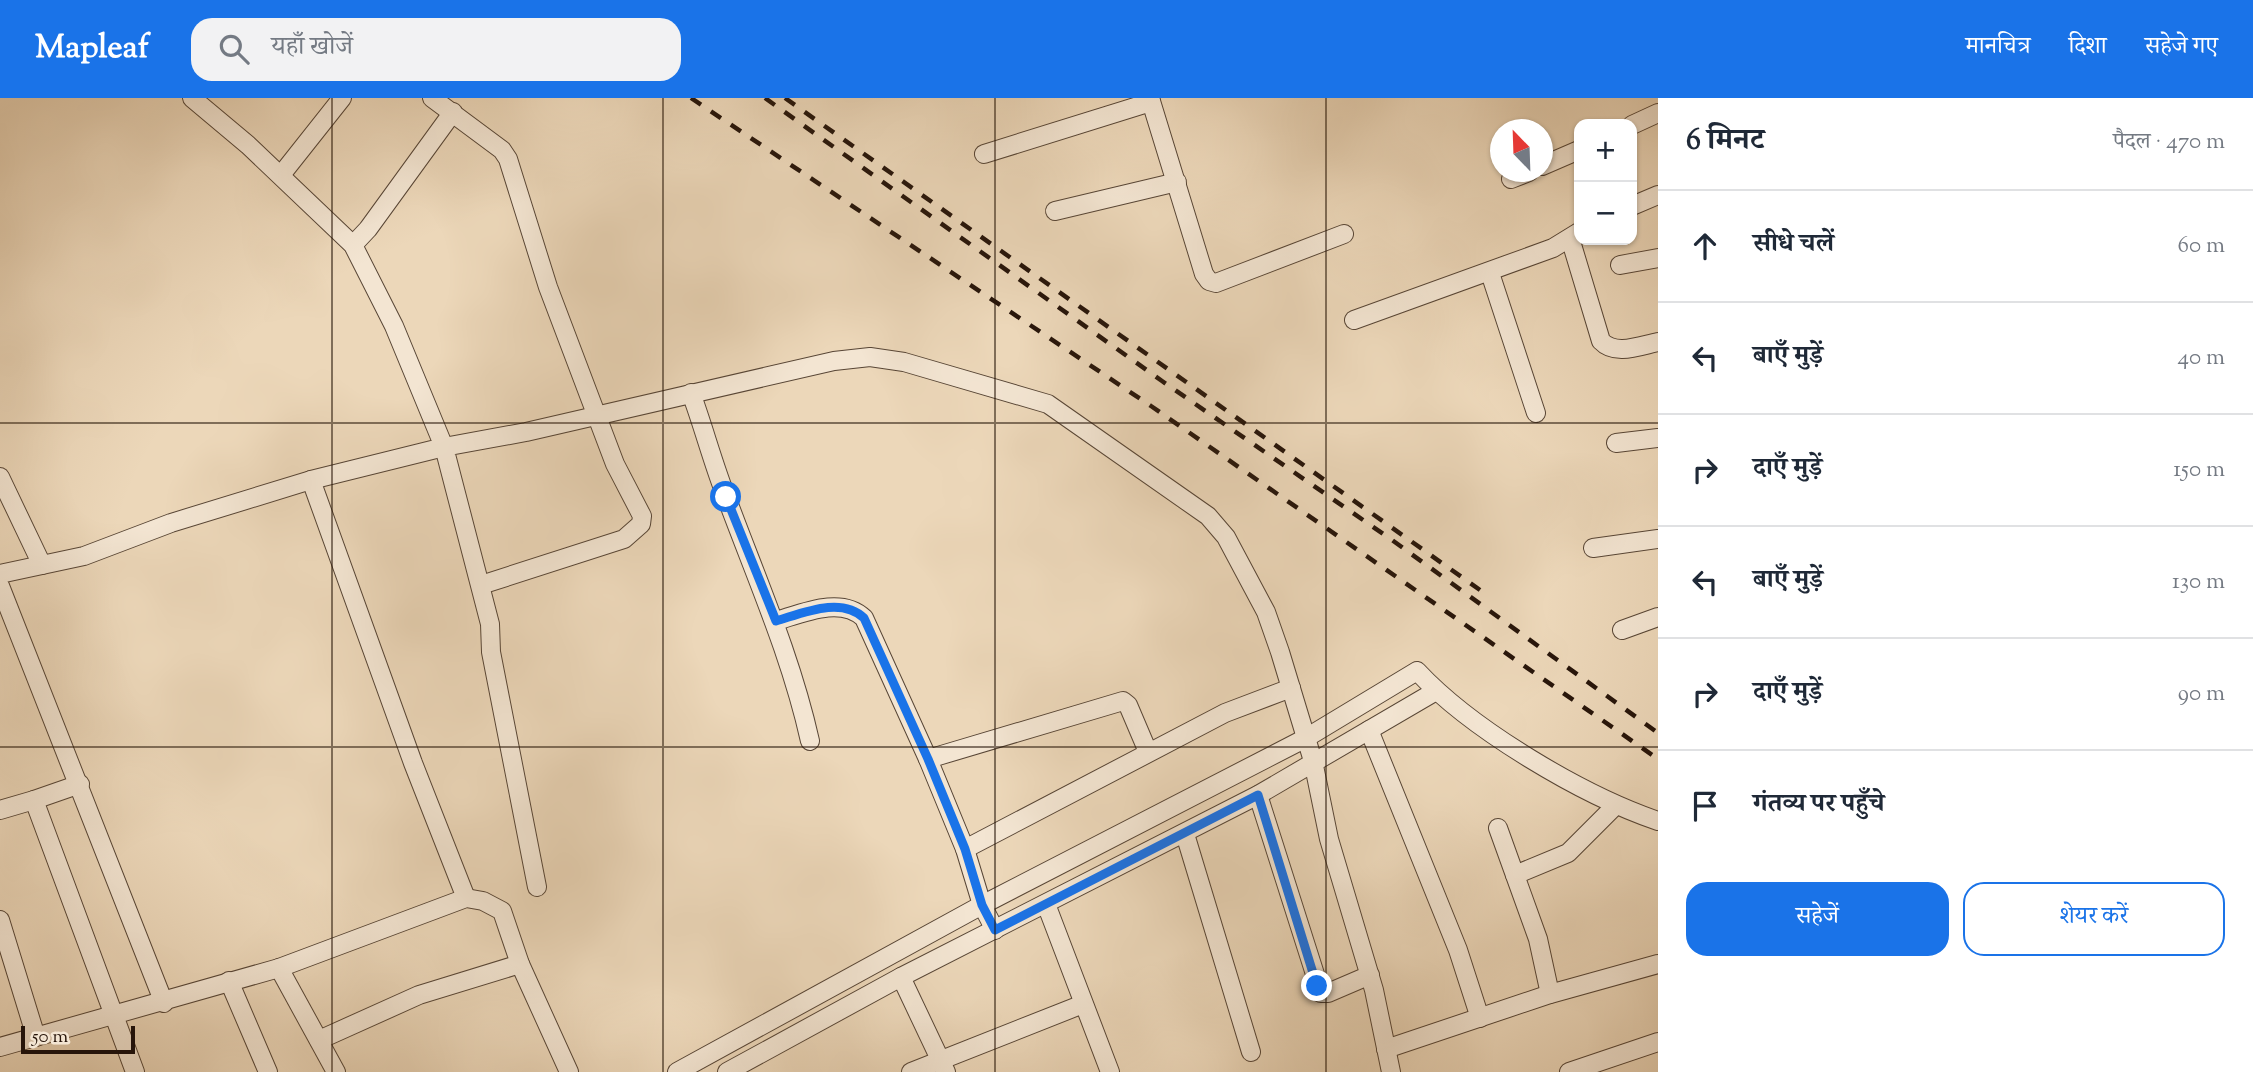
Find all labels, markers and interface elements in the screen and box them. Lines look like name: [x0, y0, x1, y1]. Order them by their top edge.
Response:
search box: [191, 18, 681, 81]
text: Mapleaf: [35, 25, 149, 73]
text: यहाँ खोजें: [271, 29, 353, 66]
icon: search: [215, 30, 253, 68]
text: मानचित्र: [1965, 30, 2030, 64]
text: दिशा: [2068, 30, 2107, 64]
text: सहेजे गए: [2145, 30, 2218, 64]
north arrow: [1490, 119, 1553, 182]
map controls: [1574, 119, 1637, 245]
button: +: [1574, 119, 1637, 182]
text: 6 मिनट: [1686, 120, 1764, 163]
text: पैदल · 470 m: [2113, 126, 2225, 159]
button: −: [1574, 182, 1637, 245]
text: सीधे चलें: [1753, 226, 1834, 263]
icon: ahead: [1686, 227, 1724, 265]
text: 60 m: [2177, 230, 2225, 263]
text: बाएँ मुड़ें: [1753, 338, 1823, 375]
icon: left: [1686, 339, 1724, 377]
text: 40 m: [2178, 342, 2225, 375]
text: दाएँ मुड़ें: [1753, 450, 1822, 487]
icon: right: [1686, 451, 1724, 489]
text: 150 m: [2173, 454, 2225, 487]
route start: [710, 481, 741, 512]
text: बाएँ मुड़ें: [1753, 562, 1823, 599]
icon: left: [1686, 563, 1724, 601]
text: 130 m: [2172, 566, 2225, 599]
text: दाएँ मुड़ें: [1753, 674, 1822, 711]
icon: right: [1686, 675, 1724, 713]
text: 90 m: [2178, 678, 2225, 711]
text: गंतव्य पर पहुँचे: [1753, 786, 1884, 823]
icon: arrive: [1686, 787, 1724, 825]
button: सहेजें: [1686, 882, 1949, 956]
button: शेयर करें: [1963, 882, 2225, 956]
route end: [1301, 970, 1332, 1001]
scale bar: [21, 1023, 135, 1055]
text: 50 m: [32, 1024, 68, 1051]

